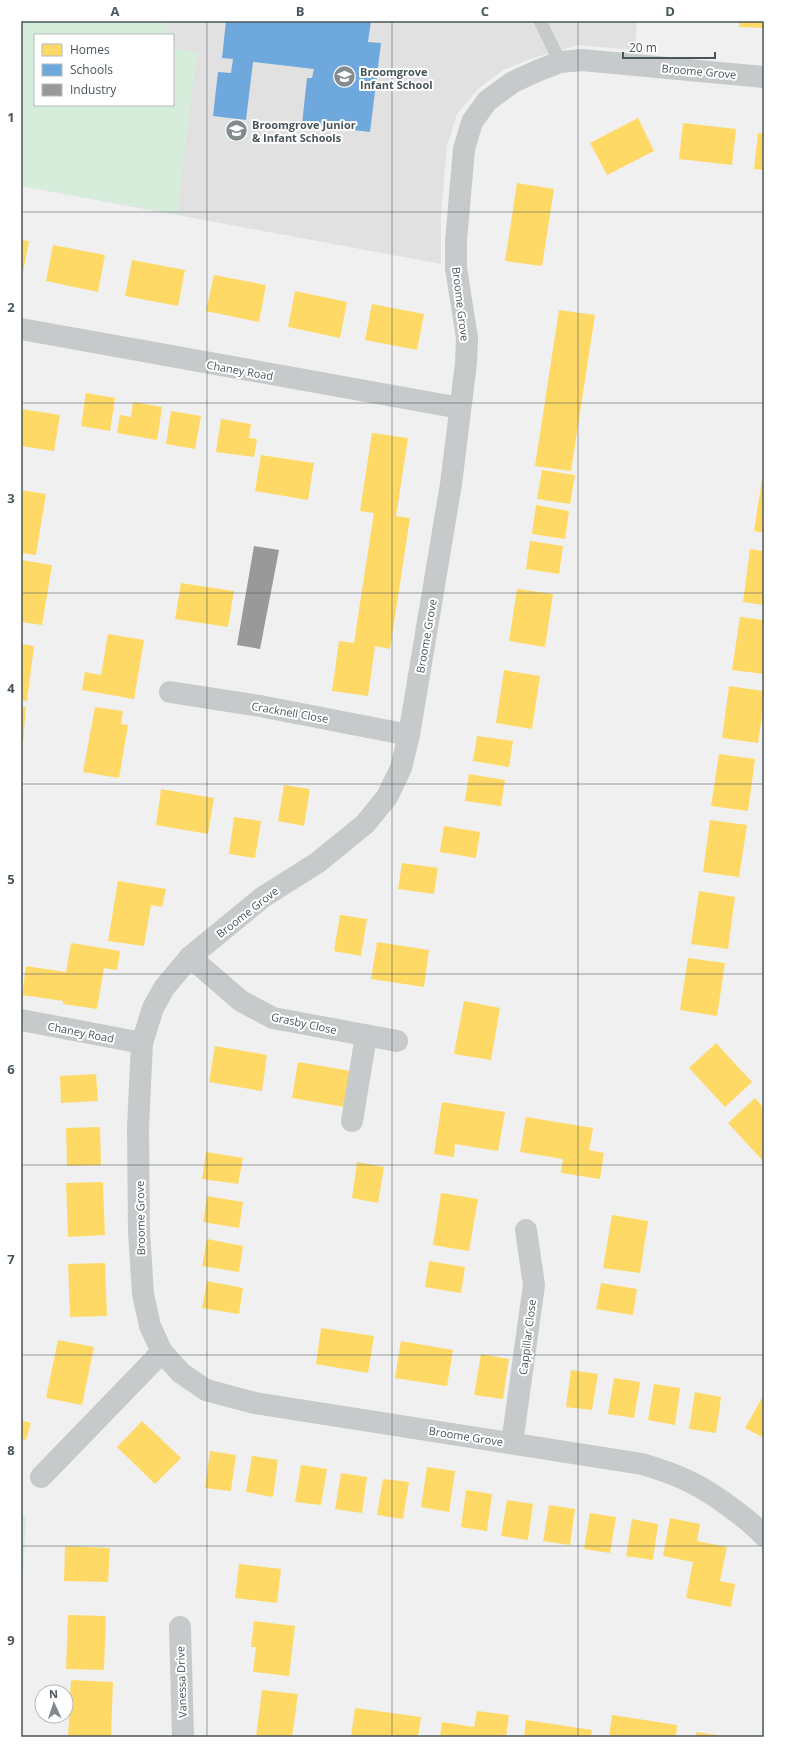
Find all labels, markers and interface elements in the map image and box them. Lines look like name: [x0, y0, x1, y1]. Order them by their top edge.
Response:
text: A: [111, 2, 120, 20]
text: B: [296, 2, 305, 20]
text: C: [481, 2, 489, 20]
text: D: [665, 2, 675, 20]
legend: [34, 34, 174, 106]
scale bar: [623, 34, 715, 60]
text: 20 m: [629, 39, 657, 56]
text: Homes: [70, 41, 110, 58]
street label: Broome Grove: [661, 60, 737, 82]
text: Schools: [70, 61, 113, 78]
school or university icon: Broomgrove Infant School: [332, 64, 358, 90]
place label: Broomgrove Infant School: [360, 64, 433, 92]
text: Industry: [70, 81, 117, 98]
text: 1: [7, 108, 15, 126]
school or university icon: Broomgrove Junior & Infant Schools: [223, 117, 249, 143]
place label: Broomgrove Junior & Infant Schools: [252, 117, 356, 145]
street label: Broome Grove: [449, 266, 473, 342]
text: 2: [7, 298, 15, 316]
street label: Chaney Road: [206, 357, 274, 383]
text: 3: [7, 489, 15, 507]
street label: Broome Grove: [412, 598, 440, 674]
text: 4: [7, 679, 15, 697]
street label: Cracknell Close: [250, 698, 330, 726]
text: 5: [7, 870, 15, 888]
street label: Broome Grove: [213, 883, 281, 941]
street label: Grasby Close: [270, 1009, 338, 1037]
street label: Chaney Road: [47, 1018, 115, 1046]
text: 6: [7, 1060, 15, 1078]
street label: Broome Grove: [132, 1180, 148, 1256]
text: 7: [7, 1250, 15, 1268]
street label: Cappillar Close: [515, 1298, 539, 1376]
street label: Broome Grove: [428, 1423, 504, 1449]
text: 8: [7, 1441, 15, 1459]
text: 9: [7, 1631, 15, 1649]
street label: Vanessa Drive: [172, 1646, 190, 1718]
north arrow: [34, 1684, 74, 1724]
text: N: [49, 1686, 58, 1701]

